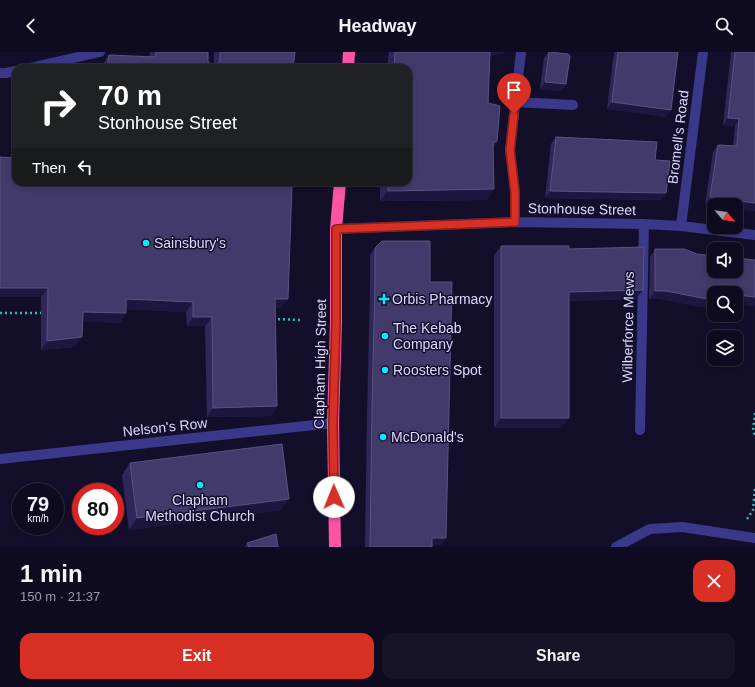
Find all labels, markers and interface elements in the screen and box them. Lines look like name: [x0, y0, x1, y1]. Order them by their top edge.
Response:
icon: back: [20, 15, 42, 37]
icon: search: [713, 15, 735, 37]
text: Headway: [338, 16, 417, 36]
pin: [497, 73, 531, 114]
icon: arrive: [503, 79, 525, 101]
icon: right: [32, 80, 84, 132]
text: 70 m: [98, 80, 162, 111]
street label: Bromell's Road: [664, 89, 692, 185]
text: Stonhouse Street: [98, 113, 237, 133]
icon: left: [74, 156, 96, 178]
text: Then: [32, 159, 66, 176]
north arrow: [707, 198, 743, 234]
map controls: [707, 198, 743, 366]
street label: Stonhouse Street: [528, 200, 636, 218]
place label: Sainsbury's: [154, 235, 226, 251]
marker: Sainsbury's: [141, 238, 151, 248]
button: sound: [707, 242, 743, 278]
street label: Wilberforce Mews: [619, 271, 637, 383]
button: search: [707, 286, 743, 322]
place label: Orbis Pharmacy: [392, 291, 492, 307]
marker: Orbis Pharmacy: [379, 294, 389, 304]
street label: Clapham High Street: [311, 299, 329, 429]
place label: The Kebab Company: [393, 320, 462, 352]
button: layers: [707, 330, 743, 366]
marker: The Kebab Company: [380, 331, 390, 341]
place label: Roosters Spot: [393, 362, 482, 378]
marker: Roosters Spot: [380, 365, 390, 375]
street label: Nelson's Row: [122, 415, 209, 439]
place label: McDonald's: [391, 429, 464, 445]
marker: McDonald's: [378, 432, 388, 442]
position arrow: [313, 476, 355, 518]
marker: Clapham Methodist Church: [195, 480, 205, 490]
speed limit sign: 80: [72, 483, 124, 535]
place label: Clapham Methodist Church: [145, 492, 255, 524]
text: 79: [27, 493, 49, 515]
text: km/h: [27, 513, 49, 524]
text: 1 min: [20, 560, 83, 587]
button: close: [693, 560, 735, 602]
text: 150 m · 21:37: [20, 589, 100, 604]
button: Exit: [20, 633, 374, 679]
button: Share: [382, 633, 735, 679]

